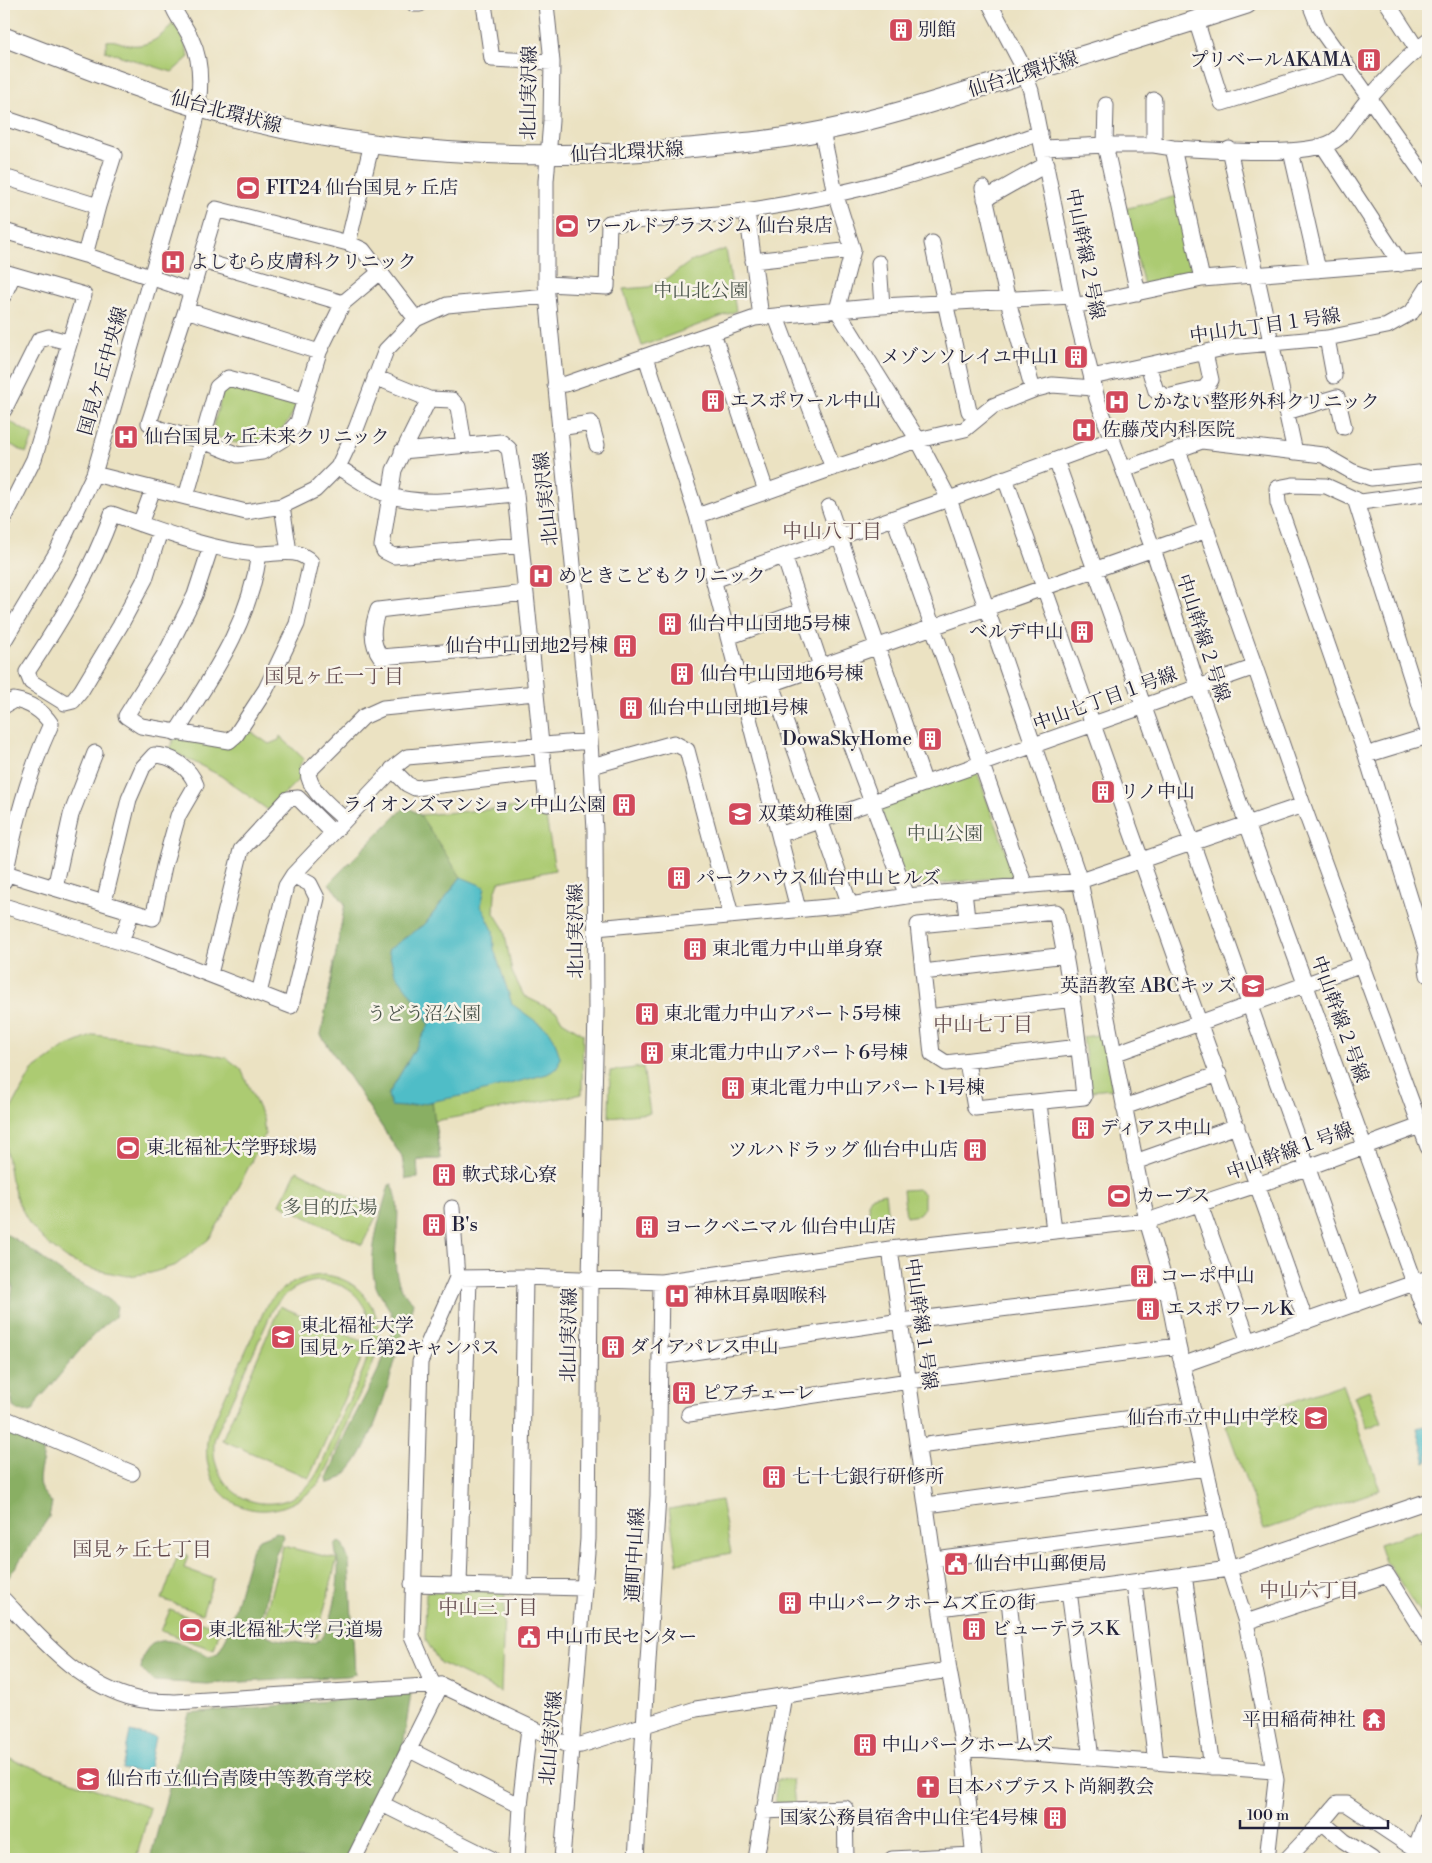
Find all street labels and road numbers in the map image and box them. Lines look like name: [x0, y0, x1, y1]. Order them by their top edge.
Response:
street label: 北山実沢線: [516, 45, 542, 141]
street label: 仙台北環状線: [965, 46, 1081, 102]
street label: 仙台北環状線: [168, 86, 284, 138]
street label: 仙台北環状線: [569, 137, 685, 167]
street label: 中山幹線２号線: [1061, 186, 1109, 322]
street label: 国見ケ丘中央線: [73, 304, 133, 438]
street label: 中山九丁目１号線: [1188, 304, 1342, 348]
street label: 北山実沢線: [529, 450, 563, 548]
street label: 中山幹線２号線: [1171, 571, 1235, 705]
street label: 中山七丁目１号線: [1029, 662, 1181, 736]
street label: 北山実沢線: [564, 883, 588, 979]
street label: 中山幹線２号線: [1306, 952, 1374, 1086]
street label: 中山幹線１号線: [1223, 1117, 1357, 1185]
street label: 中山幹線１号線: [900, 1256, 942, 1392]
street label: 北山実沢線: [556, 1287, 582, 1383]
street label: 通町中山線: [621, 1507, 649, 1603]
street label: 北山実沢線: [535, 1690, 567, 1786]

